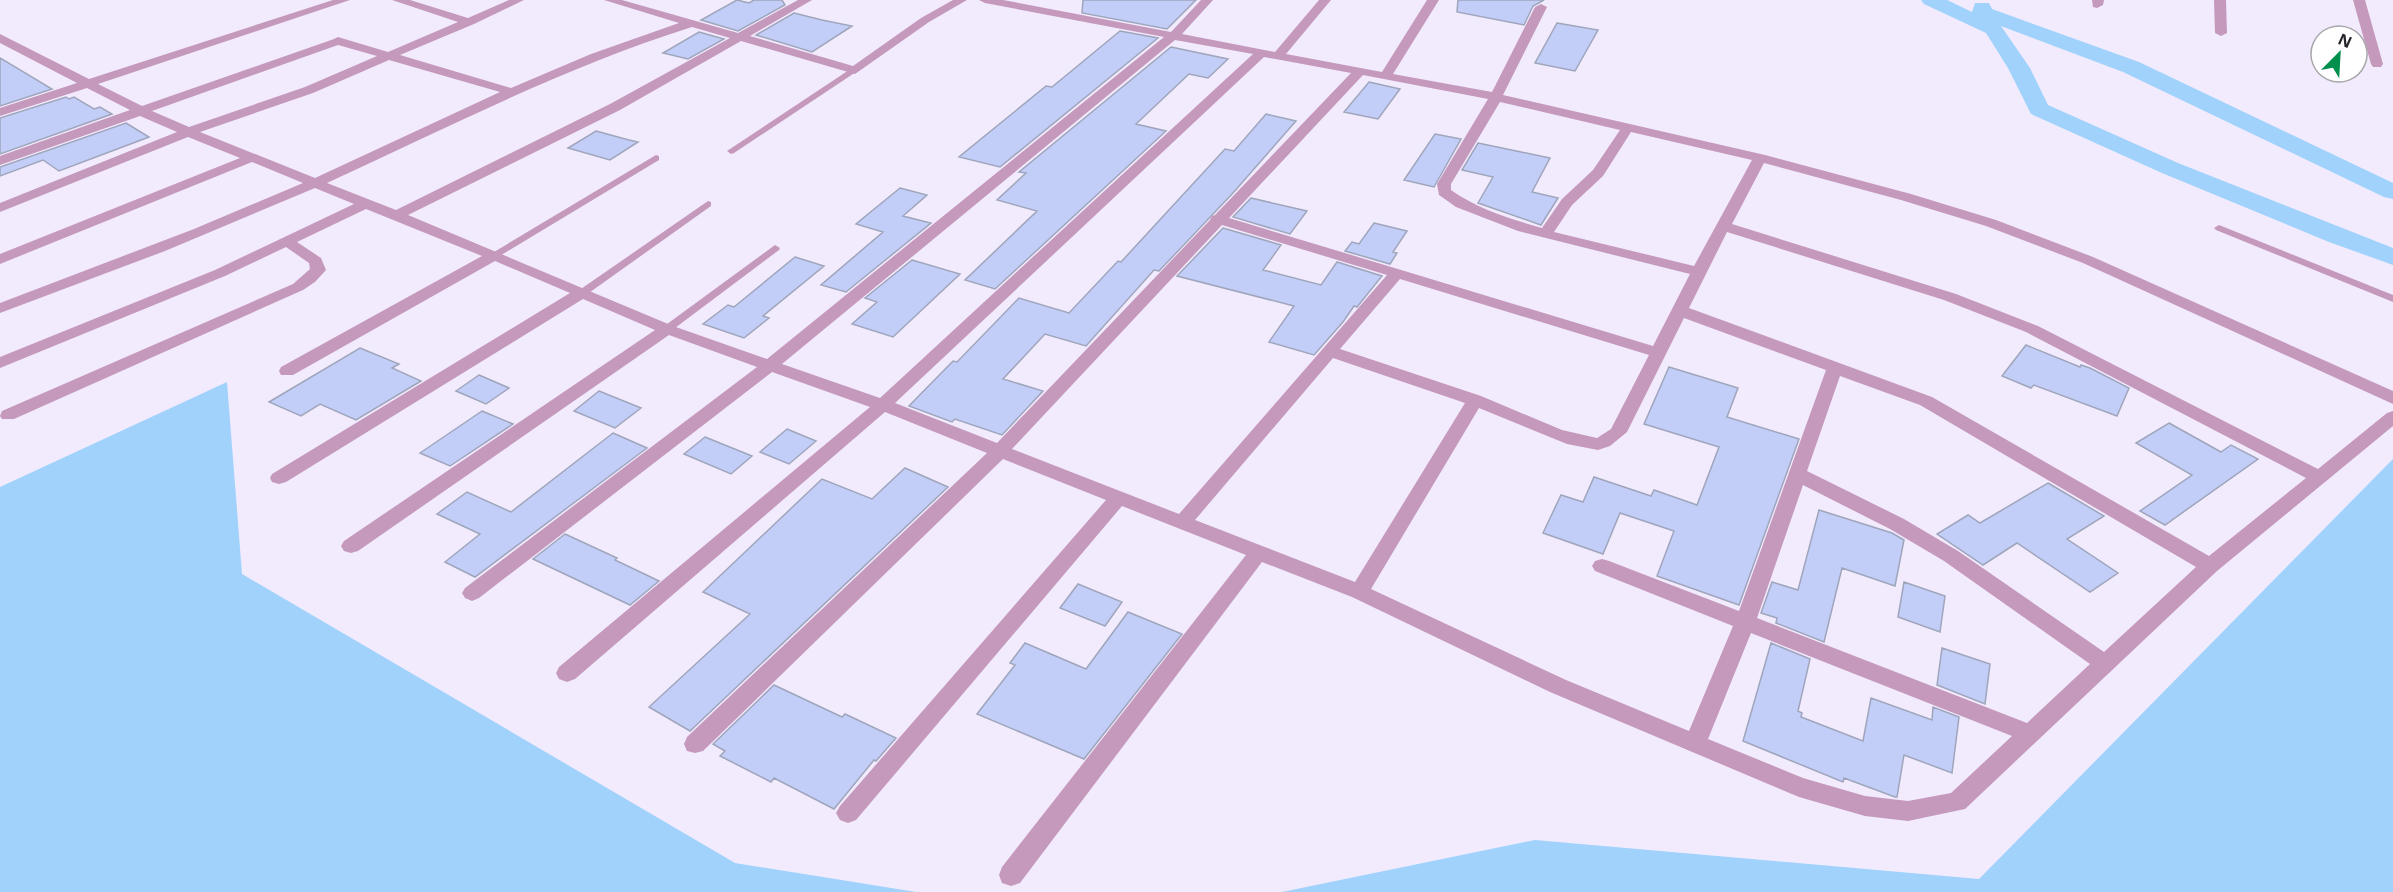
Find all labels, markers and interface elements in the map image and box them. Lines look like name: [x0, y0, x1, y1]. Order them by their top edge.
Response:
north arrow: [2309, 24, 2369, 84]
text: N: [2335, 28, 2356, 53]

